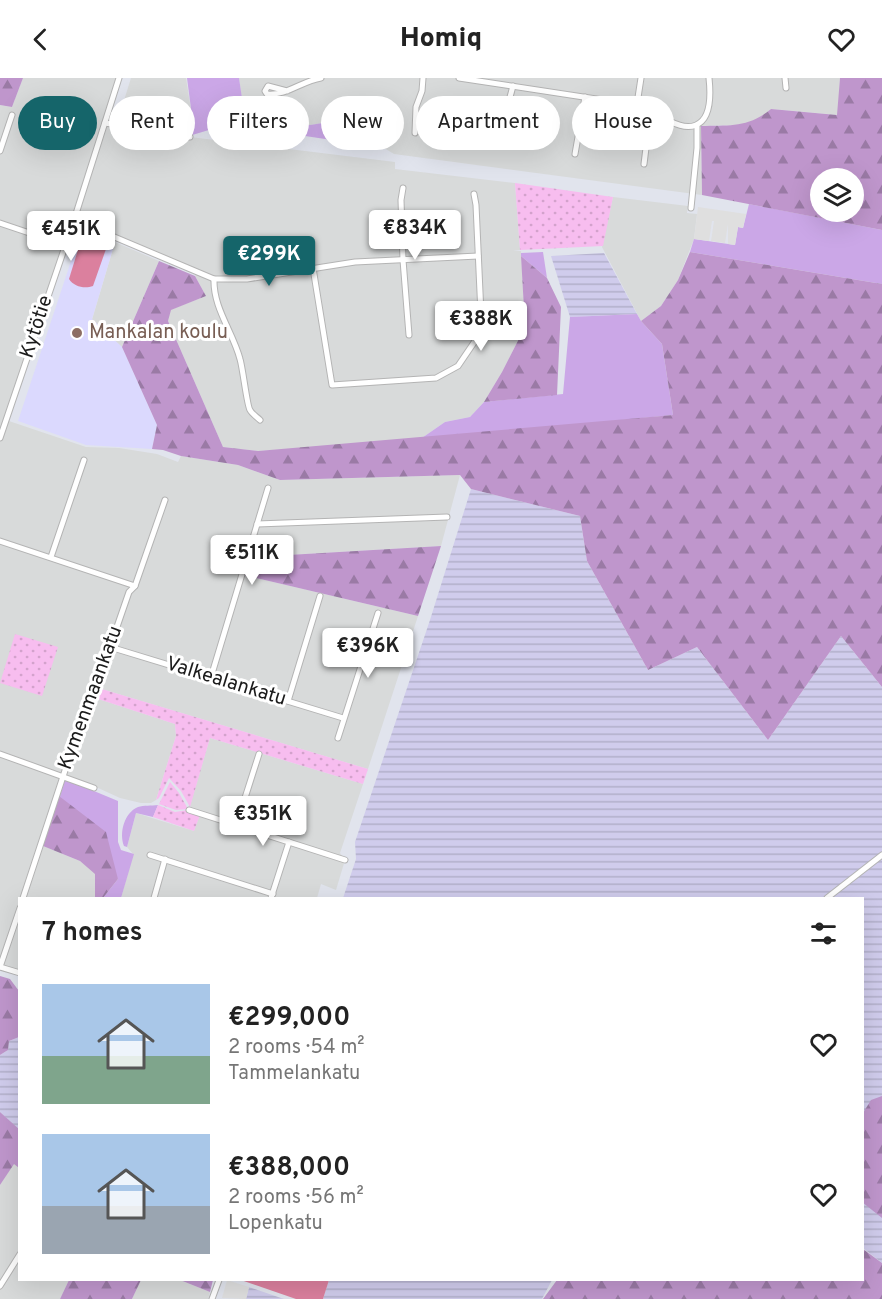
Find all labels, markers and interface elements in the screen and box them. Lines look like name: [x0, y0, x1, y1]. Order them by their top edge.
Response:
text: Homiq: [400, 22, 482, 56]
icon: back: [24, 23, 57, 56]
icon: heart: [825, 23, 858, 56]
chip: Buy: [18, 96, 97, 150]
chip: Rent: [109, 96, 195, 150]
chip: Filters: [207, 96, 309, 150]
chip: New: [321, 96, 404, 150]
chip: Apartment: [416, 96, 560, 150]
chip: House: [572, 96, 674, 150]
map controls: [810, 168, 864, 222]
button: layers: [810, 168, 864, 222]
pin: €834K: [373, 210, 457, 261]
pin: €451K: [29, 211, 113, 262]
text: €834K: [383, 216, 447, 242]
text: €451K: [41, 217, 101, 243]
pin: €299K: [227, 236, 311, 287]
text: €299K: [237, 242, 301, 268]
street label: Kytötie: [15, 292, 59, 362]
pin: €388K: [439, 301, 523, 352]
text: €388K: [449, 307, 513, 333]
place label: Mankalan koulu: [89, 320, 228, 346]
marker: Mankalan koulu: [70, 326, 84, 340]
pin: €511K: [210, 535, 294, 586]
text: €511K: [224, 541, 280, 567]
street label: Kymenmaankatu: [53, 622, 129, 774]
pin: €396K: [326, 628, 410, 679]
text: €396K: [336, 634, 400, 660]
street label: Valkealankatu: [163, 651, 289, 713]
pin: €351K: [221, 796, 305, 847]
text: €351K: [233, 802, 293, 828]
text: 7 homes: [42, 917, 142, 950]
icon: filters: [807, 917, 840, 950]
text: €299,000: [228, 1002, 350, 1035]
icon: home: [90, 1008, 162, 1080]
icon: heart: [807, 1028, 840, 1061]
text: 2 rooms · 54 m²: [228, 1035, 365, 1061]
text: Tammelankatu: [228, 1061, 360, 1087]
text: €388,000: [228, 1152, 350, 1185]
icon: home: [90, 1158, 162, 1230]
icon: heart: [807, 1178, 840, 1211]
text: 2 rooms · 56 m²: [228, 1185, 364, 1211]
text: Lopenkatu: [228, 1211, 323, 1237]

